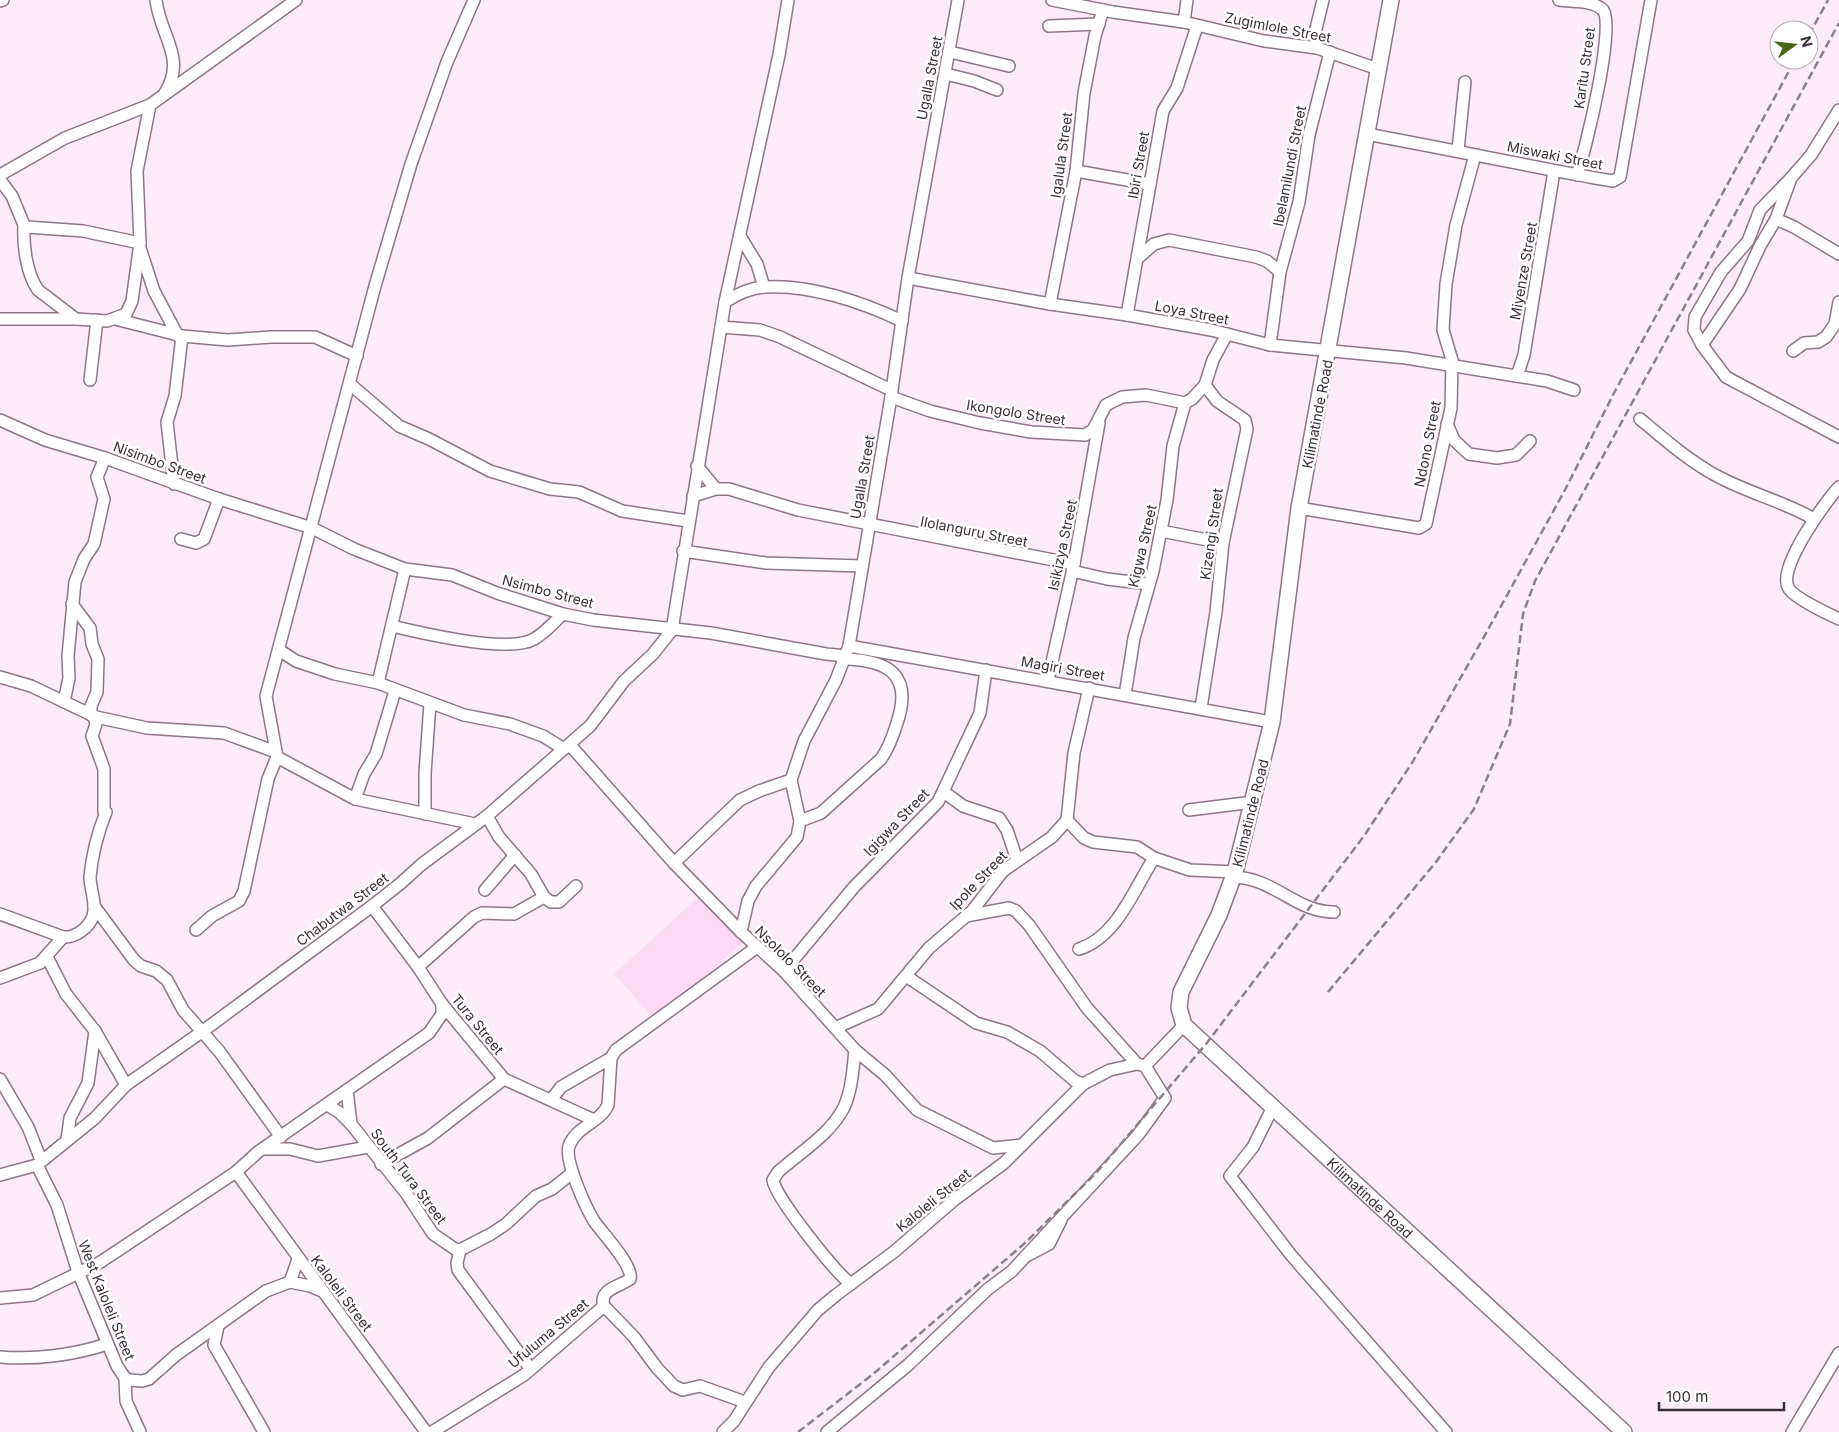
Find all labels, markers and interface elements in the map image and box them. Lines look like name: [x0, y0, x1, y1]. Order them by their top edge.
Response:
street label: Zugimlole Street: [1223, 8, 1333, 46]
north arrow: [1769, 20, 1819, 70]
street label: Karitu Street: [1570, 26, 1598, 110]
street label: Ugalla Street: [913, 34, 946, 121]
text: N: [1797, 34, 1817, 49]
street label: Ibelamilundi Street: [1269, 104, 1309, 228]
street label: Igalula Street: [1047, 111, 1075, 199]
street label: Ibiri Street: [1124, 130, 1152, 200]
street label: Miswaki Street: [1506, 137, 1605, 173]
street label: Miyenze Street: [1506, 220, 1540, 321]
street label: Loya Street: [1153, 296, 1231, 328]
street label: Kilimatinde Road: [1298, 358, 1336, 470]
street label: Ikongolo Street: [965, 396, 1067, 428]
street label: Ndono Street: [1410, 399, 1444, 489]
street label: Ugalla Street: [846, 433, 878, 520]
street label: Nisimbo Street: [111, 437, 209, 487]
street label: Kizengi Street: [1196, 487, 1226, 581]
street label: Isikizya Street: [1044, 498, 1080, 592]
street label: Kigwa Street: [1124, 503, 1160, 589]
street label: Ilolanguru Street: [919, 512, 1029, 550]
street label: Nsimbo Street: [500, 571, 596, 611]
street label: Magiri Street: [1020, 652, 1107, 684]
street label: Kilimatinde Road: [1228, 757, 1272, 869]
street label: Igigwa Street: [860, 784, 933, 859]
street label: Ipole Street: [946, 847, 1011, 913]
street label: Chabutwa Street: [293, 869, 392, 949]
street label: Nsololo Street: [752, 922, 830, 1000]
street label: Tura Street: [448, 990, 508, 1058]
street label: South Tura Street: [368, 1125, 451, 1227]
street label: Kilimatinde Road: [1324, 1154, 1417, 1241]
street label: Kaloleli Street: [892, 1165, 974, 1235]
street label: West Kaloleli Street: [75, 1237, 139, 1363]
street label: Kaloleli Street: [308, 1252, 376, 1335]
street label: Ufuluma Street: [505, 1294, 592, 1371]
scale bar: [1659, 1380, 1784, 1412]
text: 100 m: [1666, 1387, 1708, 1406]

